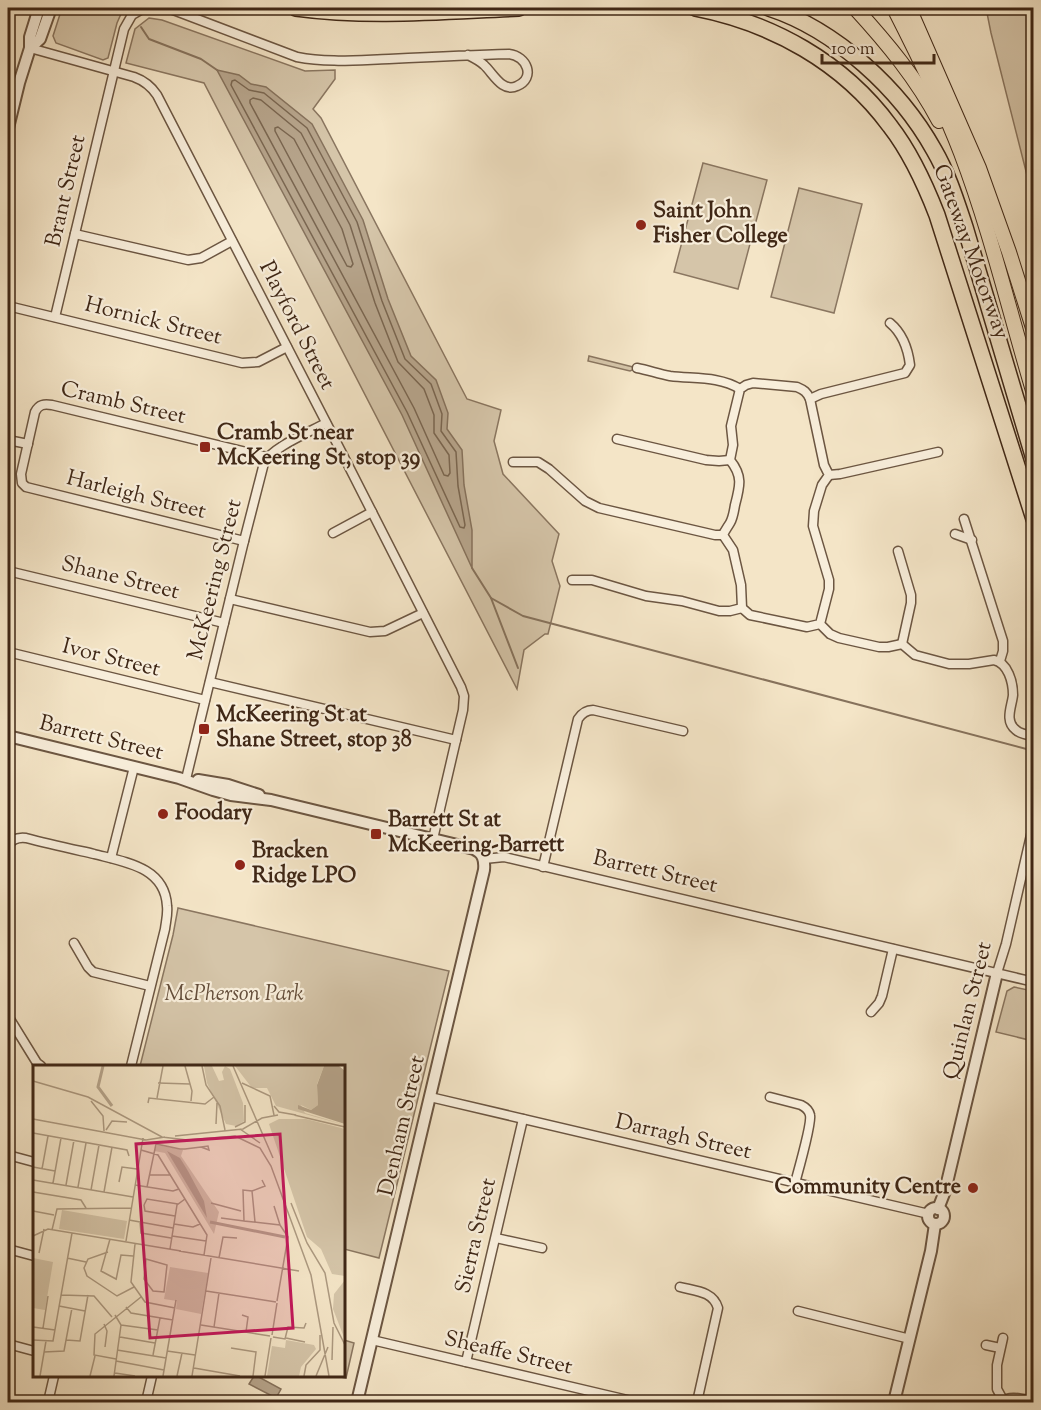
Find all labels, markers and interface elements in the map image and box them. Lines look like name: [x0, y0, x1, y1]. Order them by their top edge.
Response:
scale bar: [822, 27, 934, 65]
text: 100 m: [831, 37, 875, 63]
street label: Brant Street: [39, 131, 96, 250]
street label: Gateway Motorway: [923, 160, 1017, 344]
place label: Saint John Fisher College: [653, 196, 788, 253]
marker: Saint John Fisher College: [634, 218, 648, 232]
street label: Playford Street: [250, 256, 342, 396]
street label: Hornick Street: [81, 290, 225, 355]
street label: Cramb Street: [57, 374, 189, 434]
place label: Cramb St near McKeering St, stop 39: [217, 418, 420, 475]
marker: Cramb St near McKeering St, stop 39: [198, 440, 212, 454]
street label: Harleigh Street: [63, 463, 210, 529]
street label: McKeering Street: [181, 496, 252, 664]
street label: Shane Street: [58, 549, 183, 609]
street label: Ivor Street: [59, 631, 164, 687]
place label: McKeering St at Shane Street, stop 38: [216, 700, 412, 757]
street label: Barrett Street: [36, 708, 167, 770]
marker: McKeering St at Shane Street, stop 38: [197, 722, 211, 736]
place label: Foodary: [175, 798, 252, 830]
place label: Barrett St at McKeering-Barrett: [388, 805, 565, 862]
marker: Foodary: [156, 807, 170, 821]
marker: Barrett St at McKeering-Barrett: [369, 827, 383, 841]
place label: Bracken Ridge LPO: [252, 836, 356, 893]
street label: Barrett Street: [590, 843, 721, 903]
marker: Bracken Ridge LPO: [233, 858, 247, 872]
street label: Quinlan Street: [936, 938, 1002, 1083]
park label: McPherson Park: [164, 979, 304, 1011]
street label: Denham Street: [371, 1052, 435, 1199]
inset map: [33, 1065, 345, 1377]
street label: Darragh Street: [612, 1107, 755, 1169]
place label: Community Centre: [775, 1172, 961, 1204]
street label: Sierra Street: [448, 1175, 506, 1297]
marker: Community Centre: [966, 1181, 980, 1195]
street label: Sheaffe Street: [441, 1324, 576, 1384]

